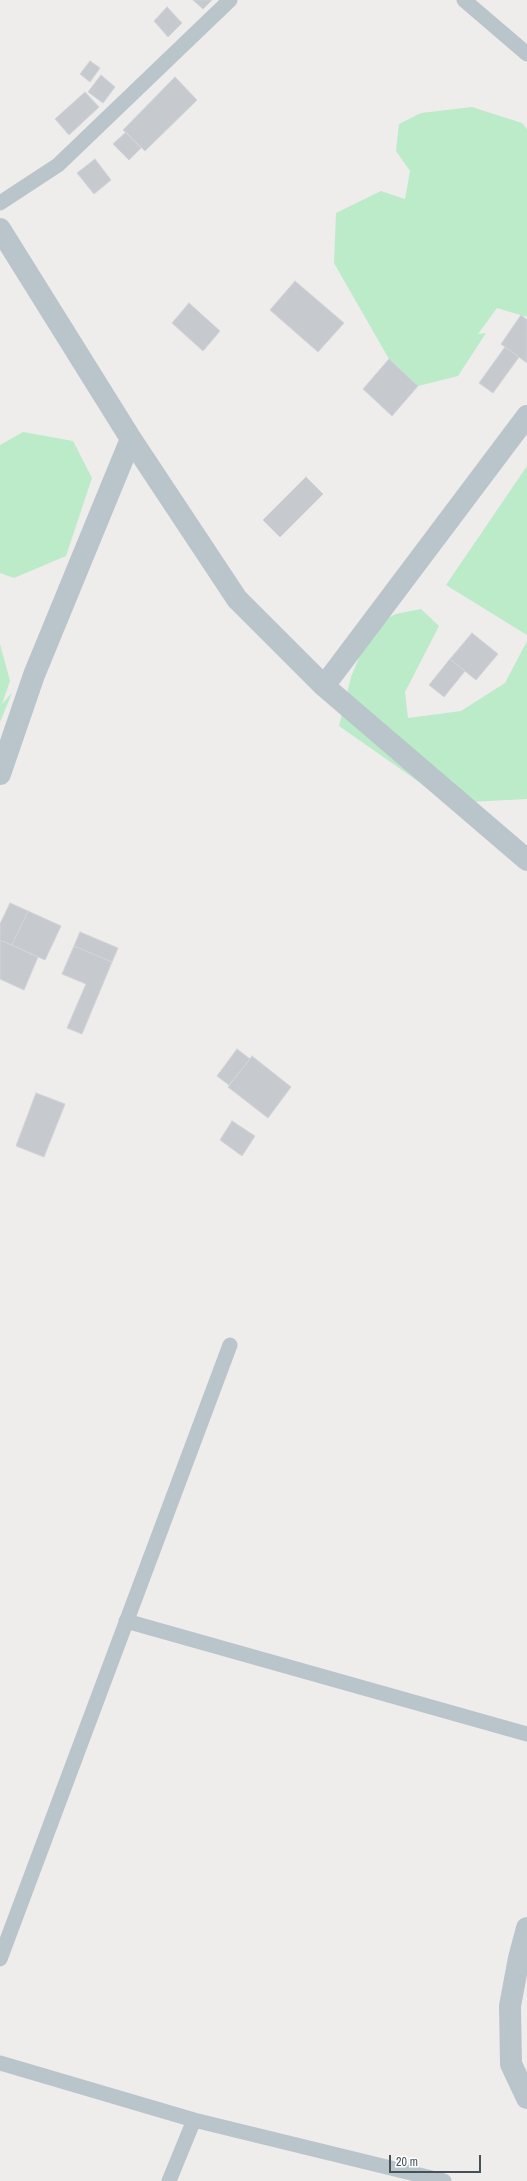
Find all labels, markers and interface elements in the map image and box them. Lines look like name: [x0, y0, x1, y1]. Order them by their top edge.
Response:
scale bar: [391, 2147, 483, 2173]
text: 20 m: [396, 2154, 418, 2170]

